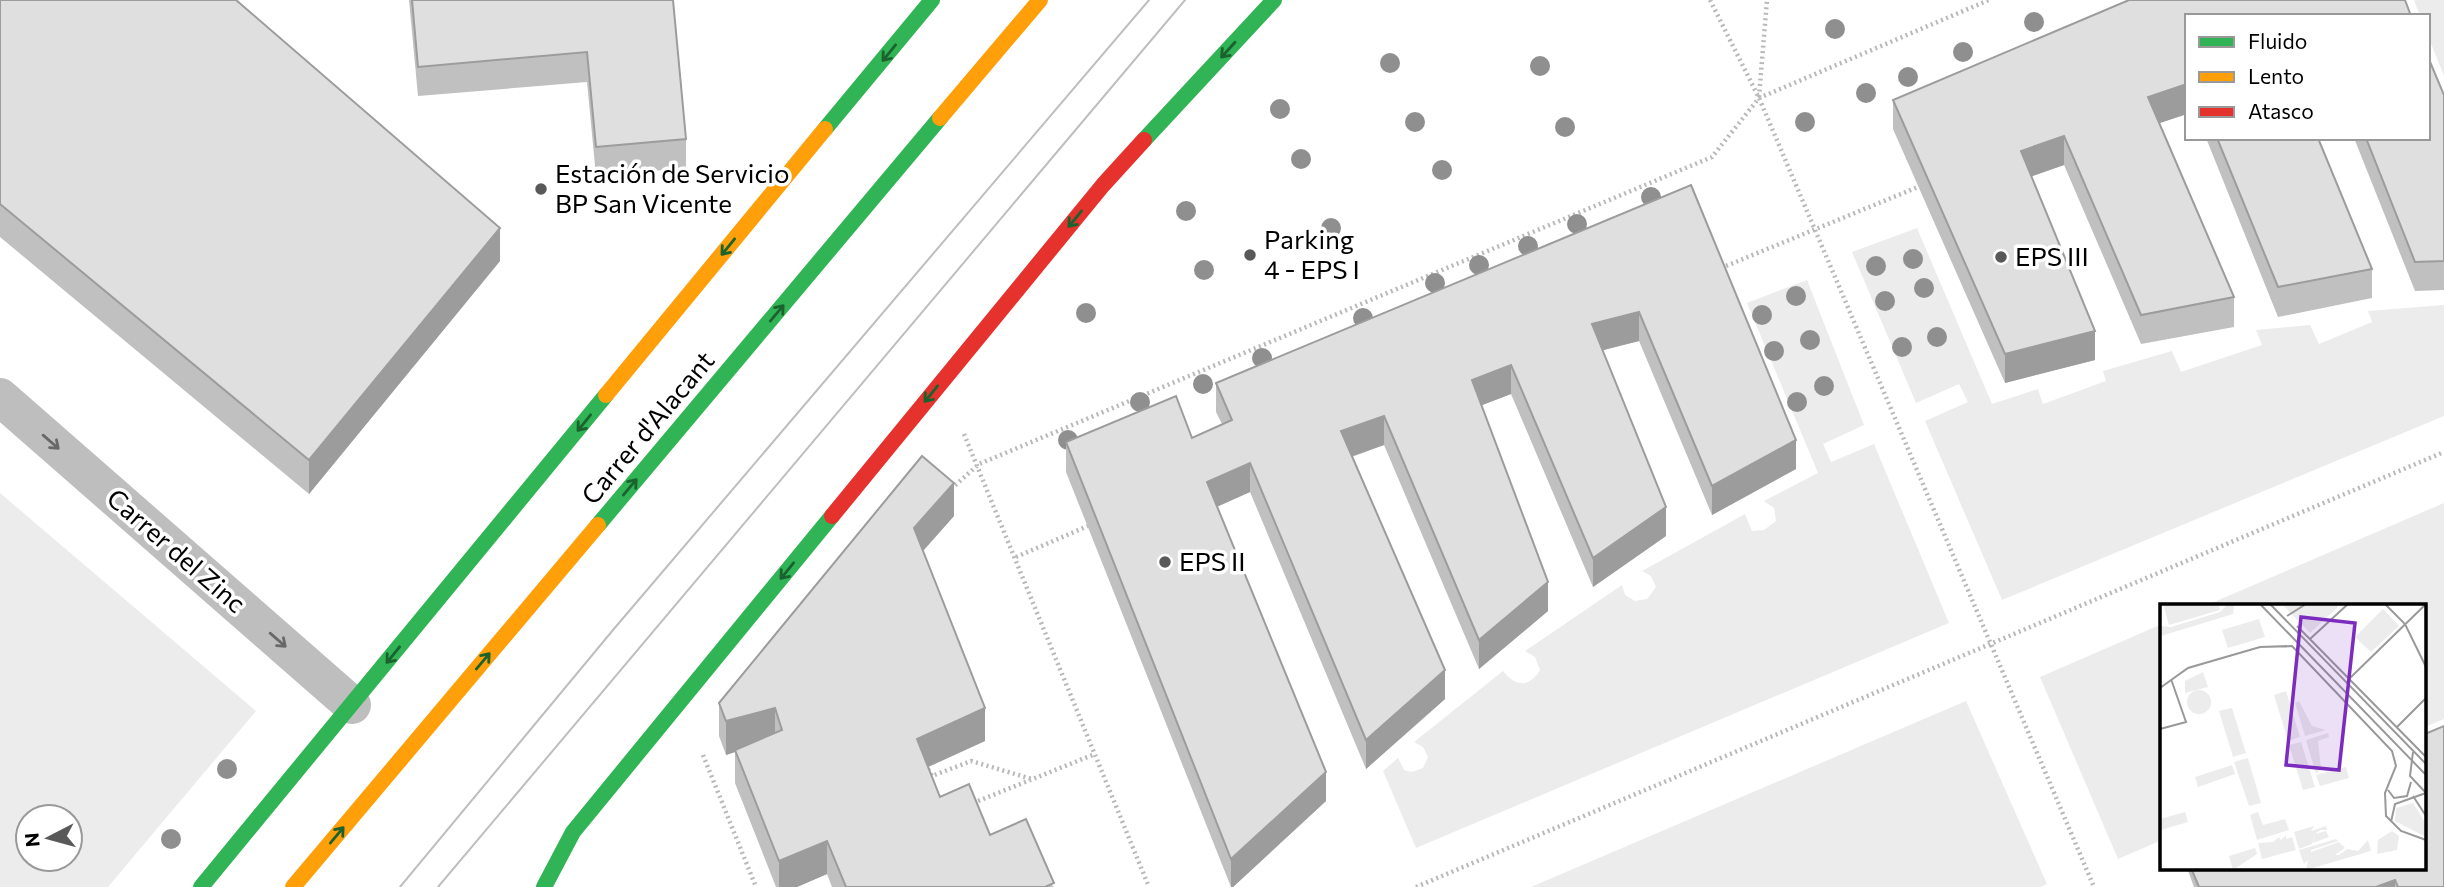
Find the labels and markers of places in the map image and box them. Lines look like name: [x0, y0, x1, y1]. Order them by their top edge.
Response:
place label: Estación de Servicio BP San Vicente: [555, 157, 789, 218]
marker: Estación de Servicio BP San Vicente: [533, 181, 549, 197]
place label: Parking 4 - EPS I: [1264, 223, 1360, 284]
place label: EPS III: [2015, 240, 2089, 271]
marker: Parking 4 - EPS I: [1242, 247, 1258, 263]
marker: EPS III: [1993, 249, 2009, 265]
place label: EPS II: [1179, 545, 1246, 576]
marker: EPS II: [1157, 554, 1173, 570]

